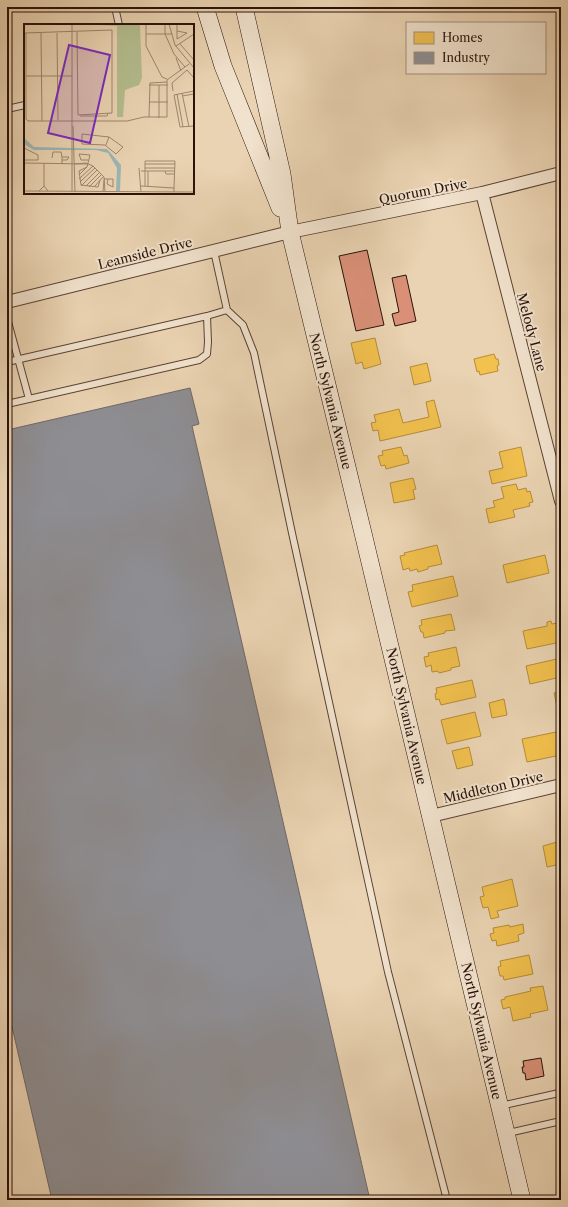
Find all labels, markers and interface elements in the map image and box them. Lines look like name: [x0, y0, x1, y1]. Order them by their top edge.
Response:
legend: [406, 22, 546, 74]
inset map: [24, 24, 194, 194]
text: Homes: [442, 30, 482, 45]
text: Industry: [442, 50, 490, 65]
street label: Quorum Drive: [377, 175, 469, 207]
street label: Leamside Drive: [96, 234, 194, 272]
street label: Melody Lane: [514, 291, 550, 373]
street label: North Sylvania Avenue: [306, 331, 356, 471]
street label: North Sylvania Avenue: [383, 646, 431, 786]
street label: Middleton Drive: [441, 768, 545, 806]
street label: North Sylvania Avenue: [458, 961, 506, 1101]

